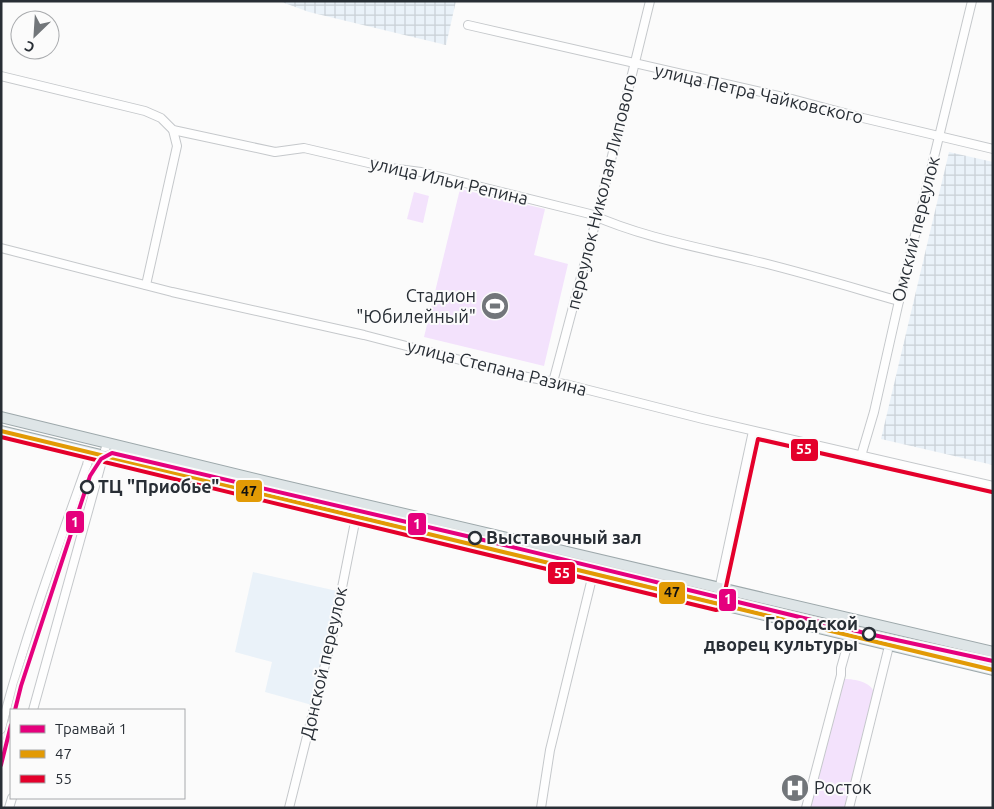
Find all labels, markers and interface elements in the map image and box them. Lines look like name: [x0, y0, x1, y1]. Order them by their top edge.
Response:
north arrow: [10, 10, 60, 60]
text: С: [22, 38, 37, 56]
street label: улица Петра Чайковского: [653, 59, 866, 127]
street label: переулок Николая Липового: [562, 72, 640, 312]
street label: улица Ильи Репина: [368, 152, 530, 208]
street label: Омский переулок: [887, 154, 943, 304]
place label: Стадион "Юбилейный": [356, 285, 476, 326]
sports icon: Стадион "Юбилейный": [480, 291, 510, 321]
street label: улица Степана Разина: [405, 335, 589, 399]
line badge: 55: [790, 438, 819, 462]
text: 55: [796, 441, 812, 457]
place label: ТЦ "Приобье": [98, 476, 219, 496]
line badge: 47: [235, 479, 263, 503]
marker: ТЦ "Приобье": [80, 480, 94, 494]
text: 47: [241, 483, 257, 499]
line badge: 1: [65, 510, 85, 534]
line badge: 1: [407, 512, 427, 536]
text: 1: [71, 514, 79, 530]
text: 1: [413, 516, 421, 532]
place label: Выставочный зал: [486, 527, 642, 547]
marker: Выставочный зал: [468, 531, 482, 545]
line badge: 55: [547, 561, 576, 585]
text: 55: [554, 565, 570, 581]
line badge: 47: [658, 581, 686, 605]
text: 47: [664, 584, 680, 600]
street label: Донской переулок: [296, 585, 350, 741]
line badge: 1: [718, 588, 737, 612]
text: 1: [724, 591, 732, 607]
place label: Городской дворец культуры: [704, 613, 858, 654]
marker: Городской дворец культуры: [862, 627, 876, 641]
legend: [10, 709, 185, 799]
text: Трамвай 1: [55, 720, 127, 737]
text: 47: [55, 745, 72, 762]
text: 55: [55, 770, 72, 787]
hospital icon: Росток: [780, 773, 810, 803]
place label: Росток: [814, 777, 872, 797]

